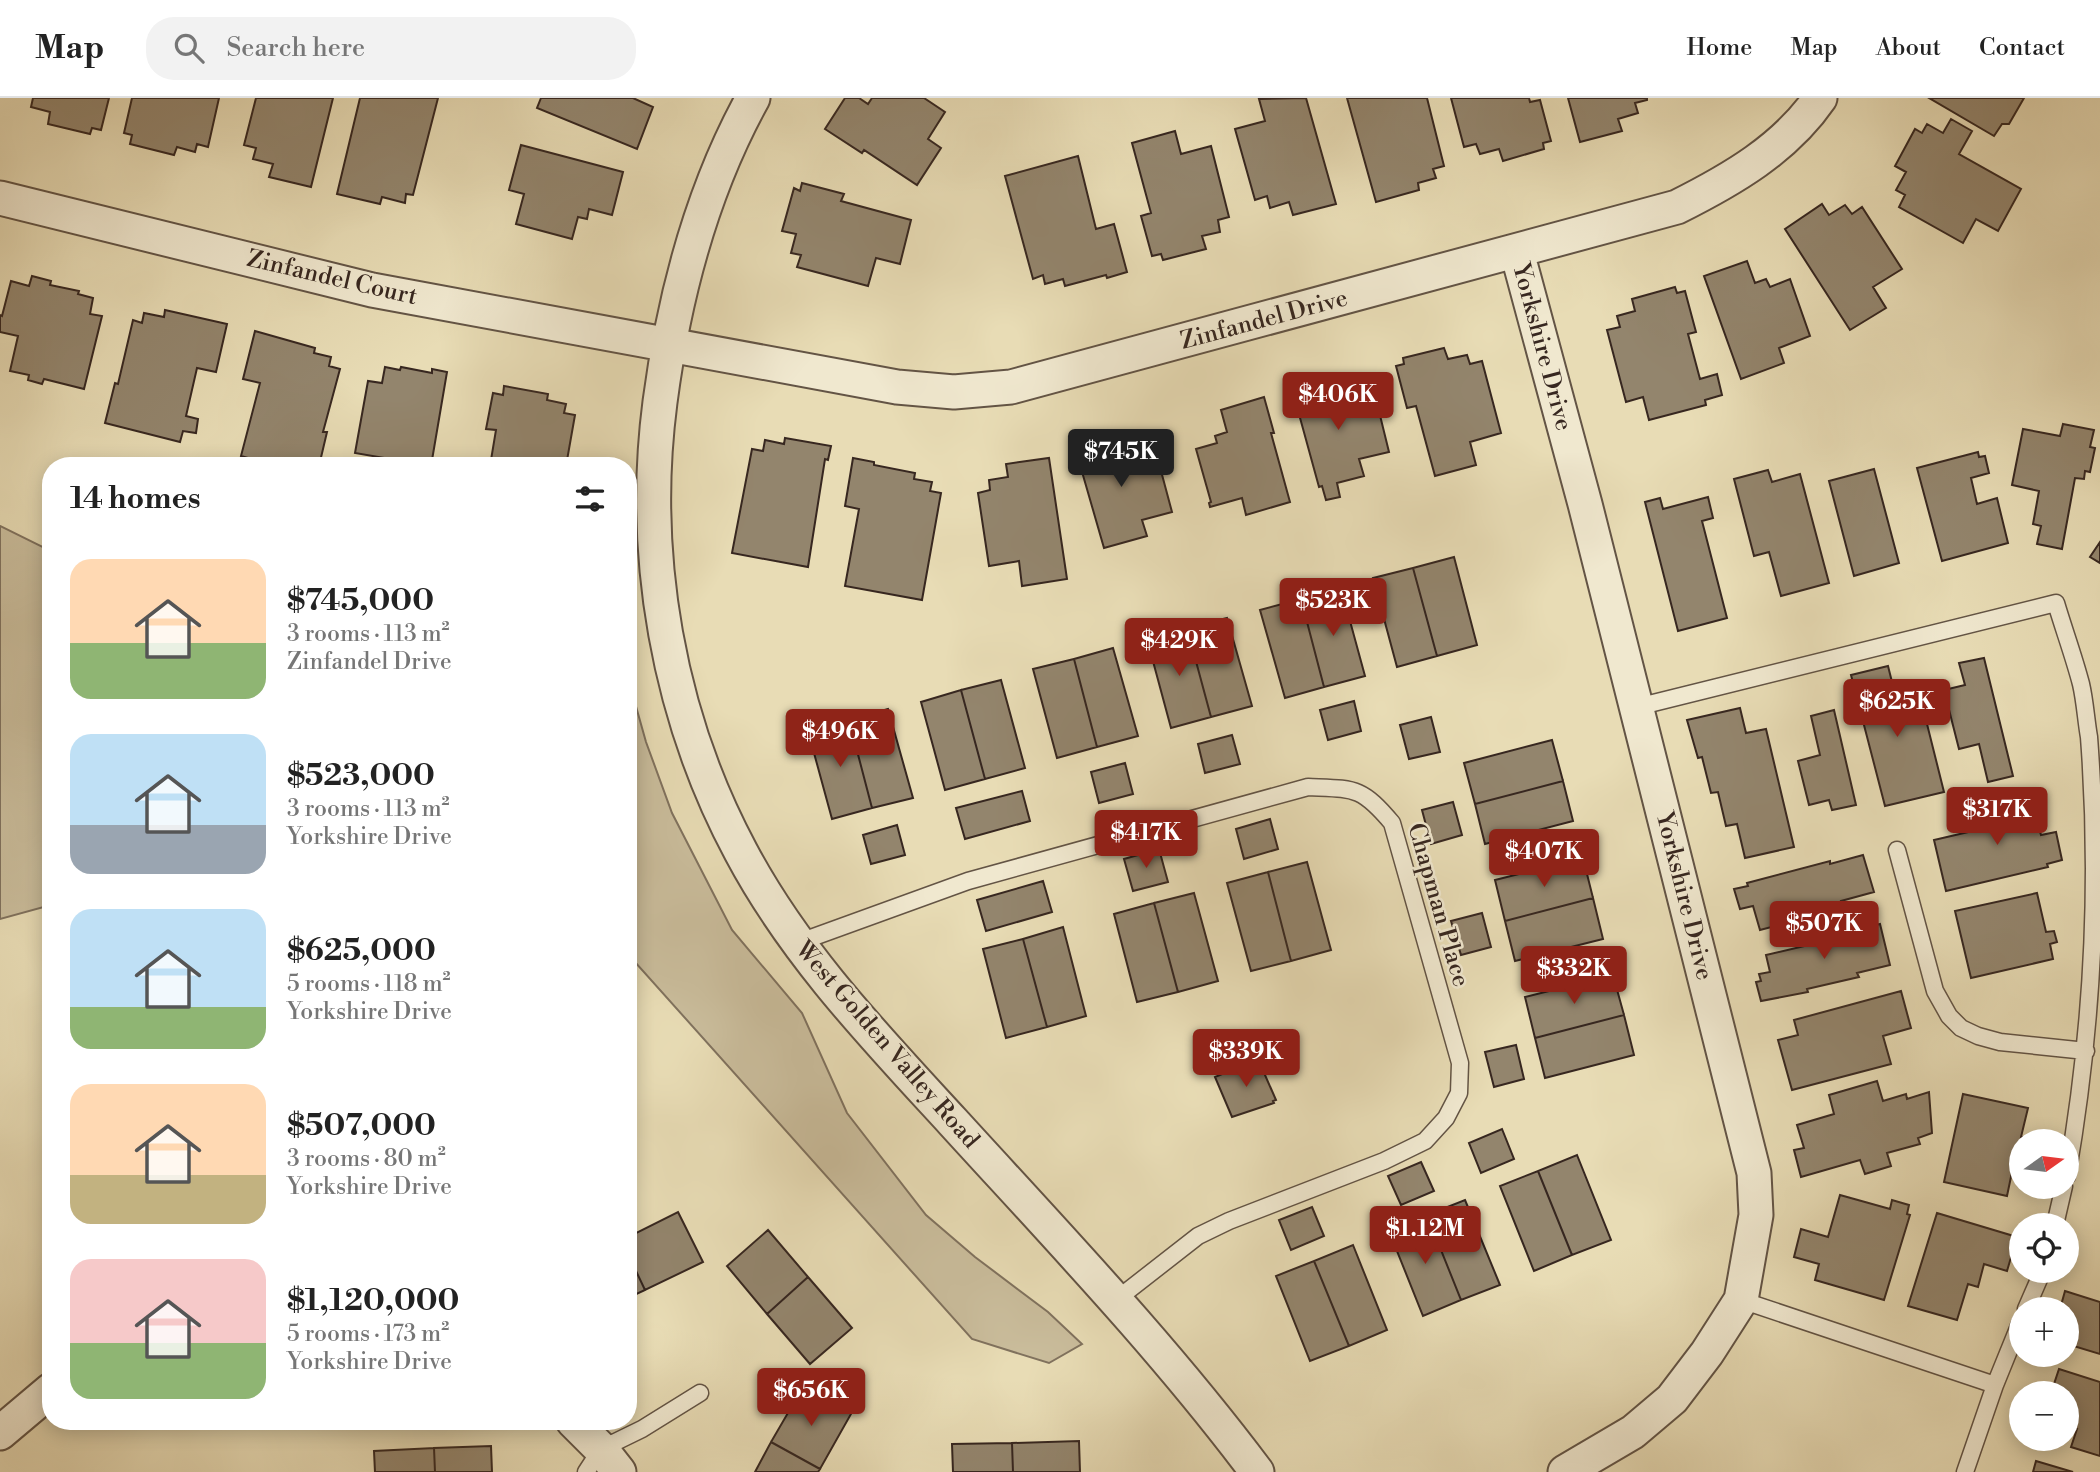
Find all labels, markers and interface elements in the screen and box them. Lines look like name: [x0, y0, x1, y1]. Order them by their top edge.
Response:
search box: [146, 17, 636, 80]
text: Map: [35, 28, 104, 69]
icon: search: [170, 29, 208, 67]
text: Search here: [226, 32, 365, 64]
text: Home: [1687, 33, 1752, 63]
text: Map: [1790, 33, 1838, 63]
text: About: [1876, 33, 1941, 63]
text: Contact: [1979, 33, 2065, 63]
street label: Zinfandel Court: [244, 244, 421, 312]
street label: Yorkshire Drive: [1505, 258, 1579, 434]
street label: Zinfandel Drive: [1177, 283, 1351, 357]
pin: $406K: [1289, 372, 1387, 432]
text: $406K: [1299, 381, 1377, 409]
pin: $745K: [1072, 430, 1170, 489]
text: $745K: [1084, 438, 1158, 466]
text: 14 homes: [70, 480, 201, 518]
icon: filters: [571, 480, 609, 518]
pin: $523K: [1284, 578, 1382, 638]
text: $745,000: [287, 582, 434, 620]
icon: home: [126, 587, 210, 671]
text: $523K: [1296, 587, 1370, 615]
pin: $429K: [1130, 618, 1228, 678]
text: 3 rooms · 113 m²: [287, 620, 450, 648]
text: $429K: [1141, 627, 1217, 655]
text: Zinfandel Drive: [287, 648, 452, 676]
pin: $625K: [1848, 680, 1946, 739]
text: $625K: [1859, 688, 1935, 716]
pin: $496K: [791, 710, 889, 769]
text: $496K: [802, 718, 878, 746]
text: $523,000: [287, 757, 435, 795]
icon: home: [126, 762, 210, 846]
pin: $317K: [1948, 788, 2046, 847]
text: 3 rooms · 113 m²: [287, 795, 450, 823]
text: $317K: [1963, 796, 2031, 824]
street label: Yorkshire Drive: [1648, 807, 1719, 983]
pin: $417K: [1097, 810, 1195, 870]
text: $417K: [1111, 819, 1181, 847]
street label: Chapman Place: [1400, 820, 1476, 990]
text: Yorkshire Drive: [287, 823, 452, 851]
pin: $407K: [1495, 830, 1593, 889]
text: $407K: [1505, 838, 1583, 866]
pin: $507K: [1775, 902, 1873, 961]
text: $507K: [1786, 910, 1862, 938]
text: $625,000: [287, 932, 436, 970]
street label: West Golden Valley Road: [788, 934, 986, 1155]
icon: home: [126, 937, 210, 1021]
pin: $332K: [1525, 946, 1623, 1006]
text: $332K: [1537, 955, 1611, 983]
text: 5 rooms · 118 m²: [287, 970, 451, 998]
text: Yorkshire Drive: [287, 998, 452, 1026]
pin: $339K: [1197, 1030, 1295, 1089]
text: $339K: [1209, 1038, 1283, 1066]
text: $507,000: [287, 1107, 436, 1145]
icon: home: [126, 1112, 210, 1196]
north arrow: [2009, 1129, 2079, 1199]
map controls: [2009, 1129, 2079, 1451]
text: 3 rooms · 80 m²: [287, 1145, 446, 1173]
text: Yorkshire Drive: [287, 1173, 452, 1201]
pin: $1.12M: [1368, 1206, 1482, 1266]
button: locate: [2009, 1213, 2079, 1283]
text: $1.12M: [1386, 1215, 1464, 1243]
text: $1,120,000: [287, 1282, 459, 1320]
icon: home: [126, 1287, 210, 1371]
button: +: [2009, 1297, 2079, 1367]
text: 5 rooms · 173 m²: [287, 1320, 449, 1348]
text: Yorkshire Drive: [287, 1348, 452, 1376]
pin: $656K: [762, 1368, 860, 1428]
text: $656K: [773, 1377, 849, 1405]
button: −: [2009, 1381, 2079, 1451]

